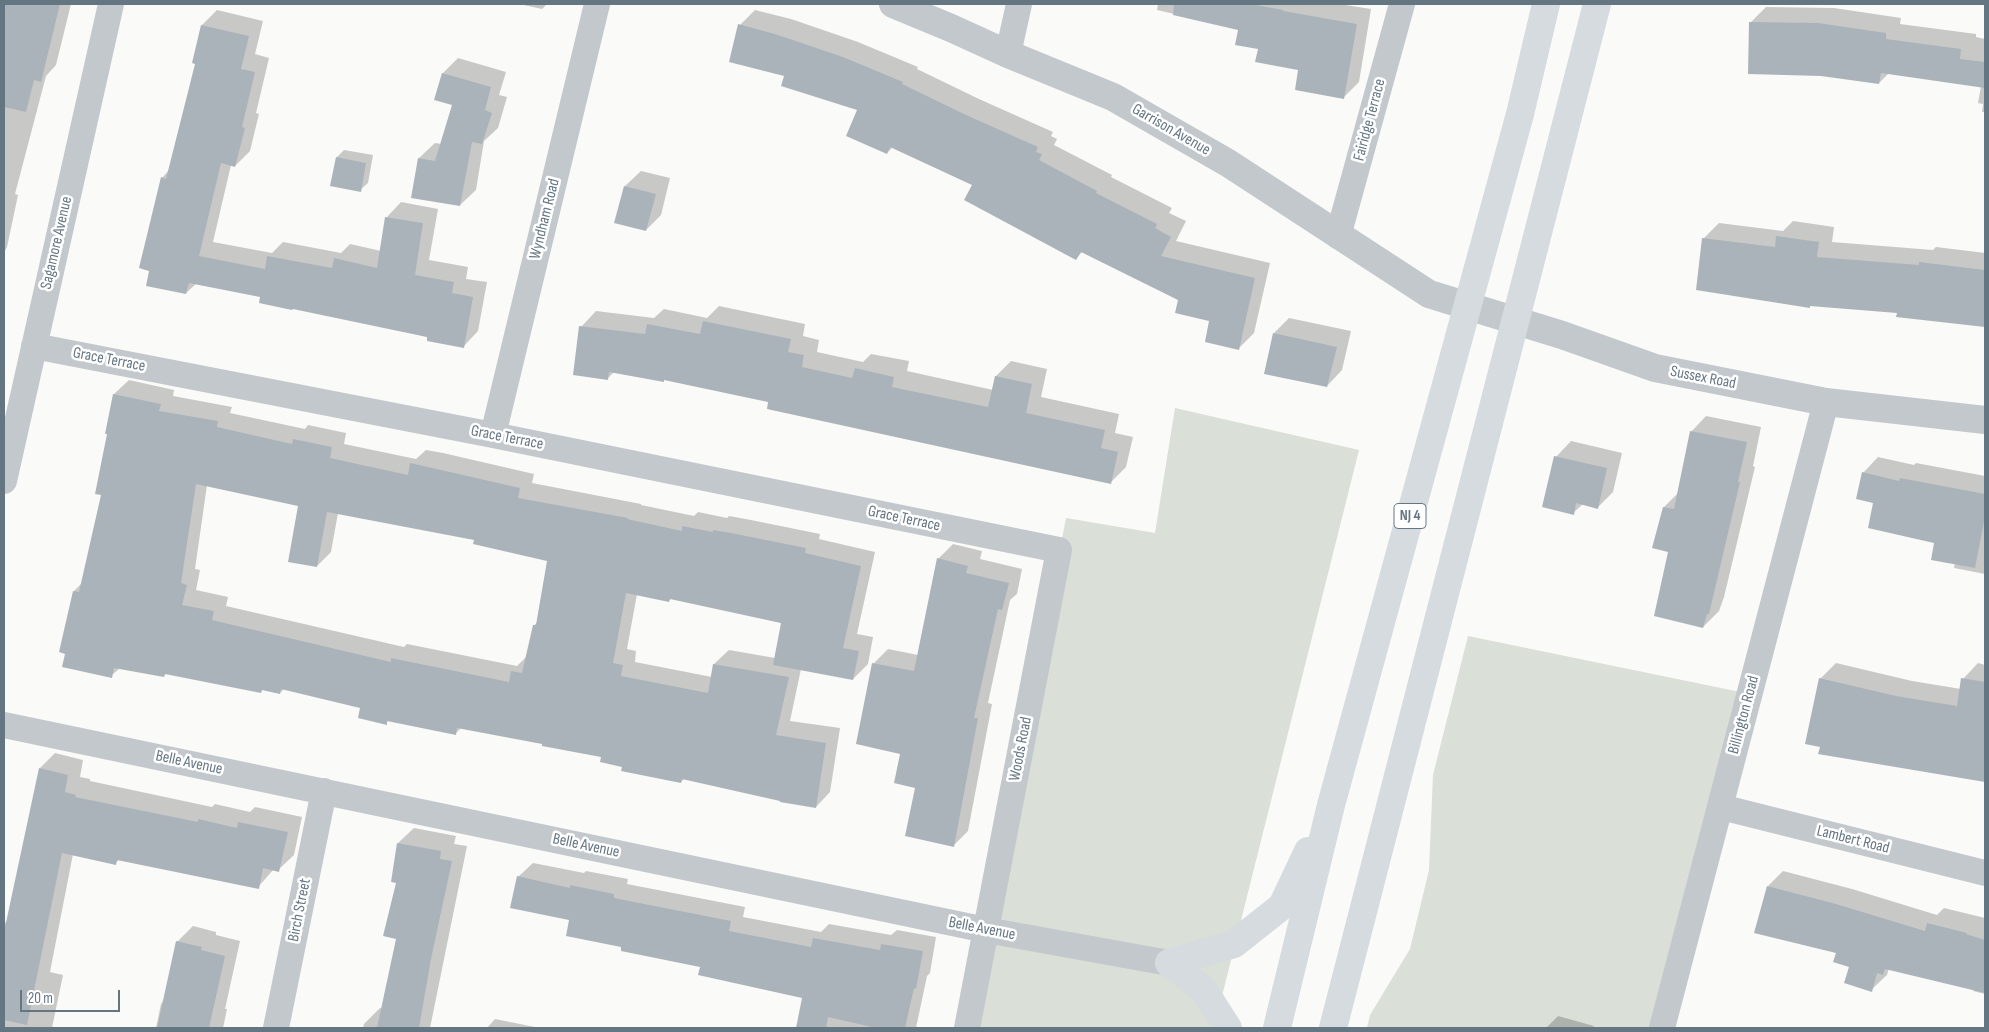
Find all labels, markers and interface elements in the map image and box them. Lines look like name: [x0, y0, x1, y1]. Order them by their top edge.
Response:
street label: Fairidge Terrace: [1350, 77, 1390, 163]
street label: Garrison Avenue: [1128, 100, 1214, 160]
street label: Wyndham Road: [526, 177, 564, 261]
street label: Sagamore Avenue: [37, 195, 77, 291]
street label: Grace Terrace: [71, 344, 147, 376]
street label: Sussex Road: [1669, 362, 1737, 394]
street label: Grace Terrace: [469, 422, 545, 454]
street label: Grace Terrace: [866, 502, 942, 536]
road number: NJ 4: [1394, 504, 1426, 528]
street label: Billington Road: [1724, 674, 1764, 756]
street label: Woods Road: [1005, 715, 1037, 783]
street label: Belle Avenue: [154, 747, 224, 779]
street label: Lambert Road: [1815, 822, 1891, 858]
street label: Belle Avenue: [551, 830, 621, 862]
street label: Birch Street: [284, 877, 316, 943]
street label: Belle Avenue: [947, 913, 1017, 945]
scale bar: [22, 980, 122, 1012]
text: 20 m: [28, 989, 53, 1008]

